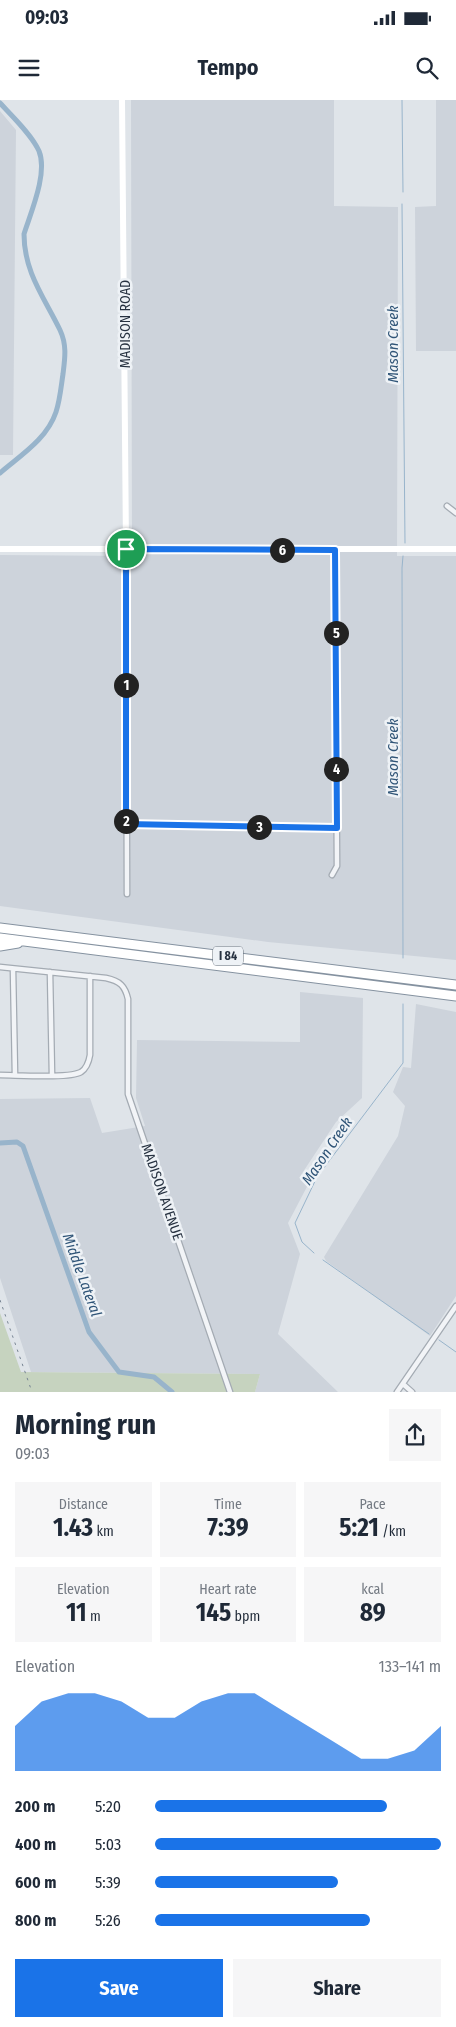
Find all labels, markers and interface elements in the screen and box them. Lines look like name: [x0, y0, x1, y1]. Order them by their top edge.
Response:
text: 09:03: [25, 6, 69, 29]
icon: menu: [15, 54, 43, 82]
text: Tempo: [197, 54, 259, 81]
icon: search: [413, 54, 441, 82]
street label: MADISON ROAD: [117, 280, 134, 368]
water label: Mason Creek: [384, 305, 402, 383]
pin: [105, 528, 147, 570]
icon: arrive: [112, 535, 140, 563]
pin: 6: [270, 538, 294, 562]
text: 6: [279, 542, 286, 559]
pin: 5: [324, 620, 348, 646]
text: 5: [333, 625, 340, 642]
pin: 1: [114, 672, 138, 698]
text: 1: [124, 677, 129, 694]
water label: Mason Creek: [384, 718, 402, 796]
pin: 4: [324, 756, 348, 782]
text: 4: [333, 761, 340, 778]
pin: 2: [114, 808, 138, 834]
text: 2: [123, 813, 130, 830]
pin: 3: [246, 814, 272, 840]
text: 3: [256, 819, 263, 836]
road number: I 84: [213, 946, 243, 966]
water label: Mason Creek: [298, 1113, 356, 1188]
street label: MADISON AVENUE: [138, 1142, 187, 1243]
water label: Middle Lateral: [59, 1231, 105, 1319]
text: Morning run: [15, 1408, 156, 1441]
button: share: [389, 1409, 441, 1461]
text: 09:03: [15, 1444, 50, 1463]
text: Distance: [59, 1496, 108, 1513]
text: Time: [214, 1496, 242, 1513]
text: Pace: [360, 1496, 386, 1513]
text: 1.43: [53, 1513, 93, 1543]
text: 7:39: [207, 1513, 249, 1543]
text: 5:21: [339, 1513, 379, 1543]
text: km: [93, 1523, 114, 1540]
text: /km: [379, 1523, 406, 1540]
text: Elevation: [57, 1581, 110, 1598]
text: Heart rate: [199, 1581, 257, 1598]
text: kcal: [361, 1581, 384, 1598]
text: 11: [66, 1598, 87, 1628]
text: 145: [196, 1598, 231, 1628]
text: 89: [360, 1598, 386, 1628]
text: m: [87, 1608, 101, 1625]
text: bpm: [231, 1608, 260, 1625]
text: Elevation: [15, 1657, 75, 1676]
text: 133–141 m: [378, 1657, 441, 1676]
text: 200 m: [15, 1797, 55, 1816]
text: 5:20: [95, 1797, 121, 1816]
text: 400 m: [15, 1835, 56, 1854]
text: 5:03: [95, 1835, 121, 1854]
text: 600 m: [15, 1873, 56, 1892]
text: 5:39: [95, 1873, 121, 1892]
text: 800 m: [15, 1911, 56, 1930]
text: 5:26: [95, 1911, 121, 1930]
button: Save: [15, 1959, 223, 2017]
button: Share: [233, 1959, 441, 2017]

